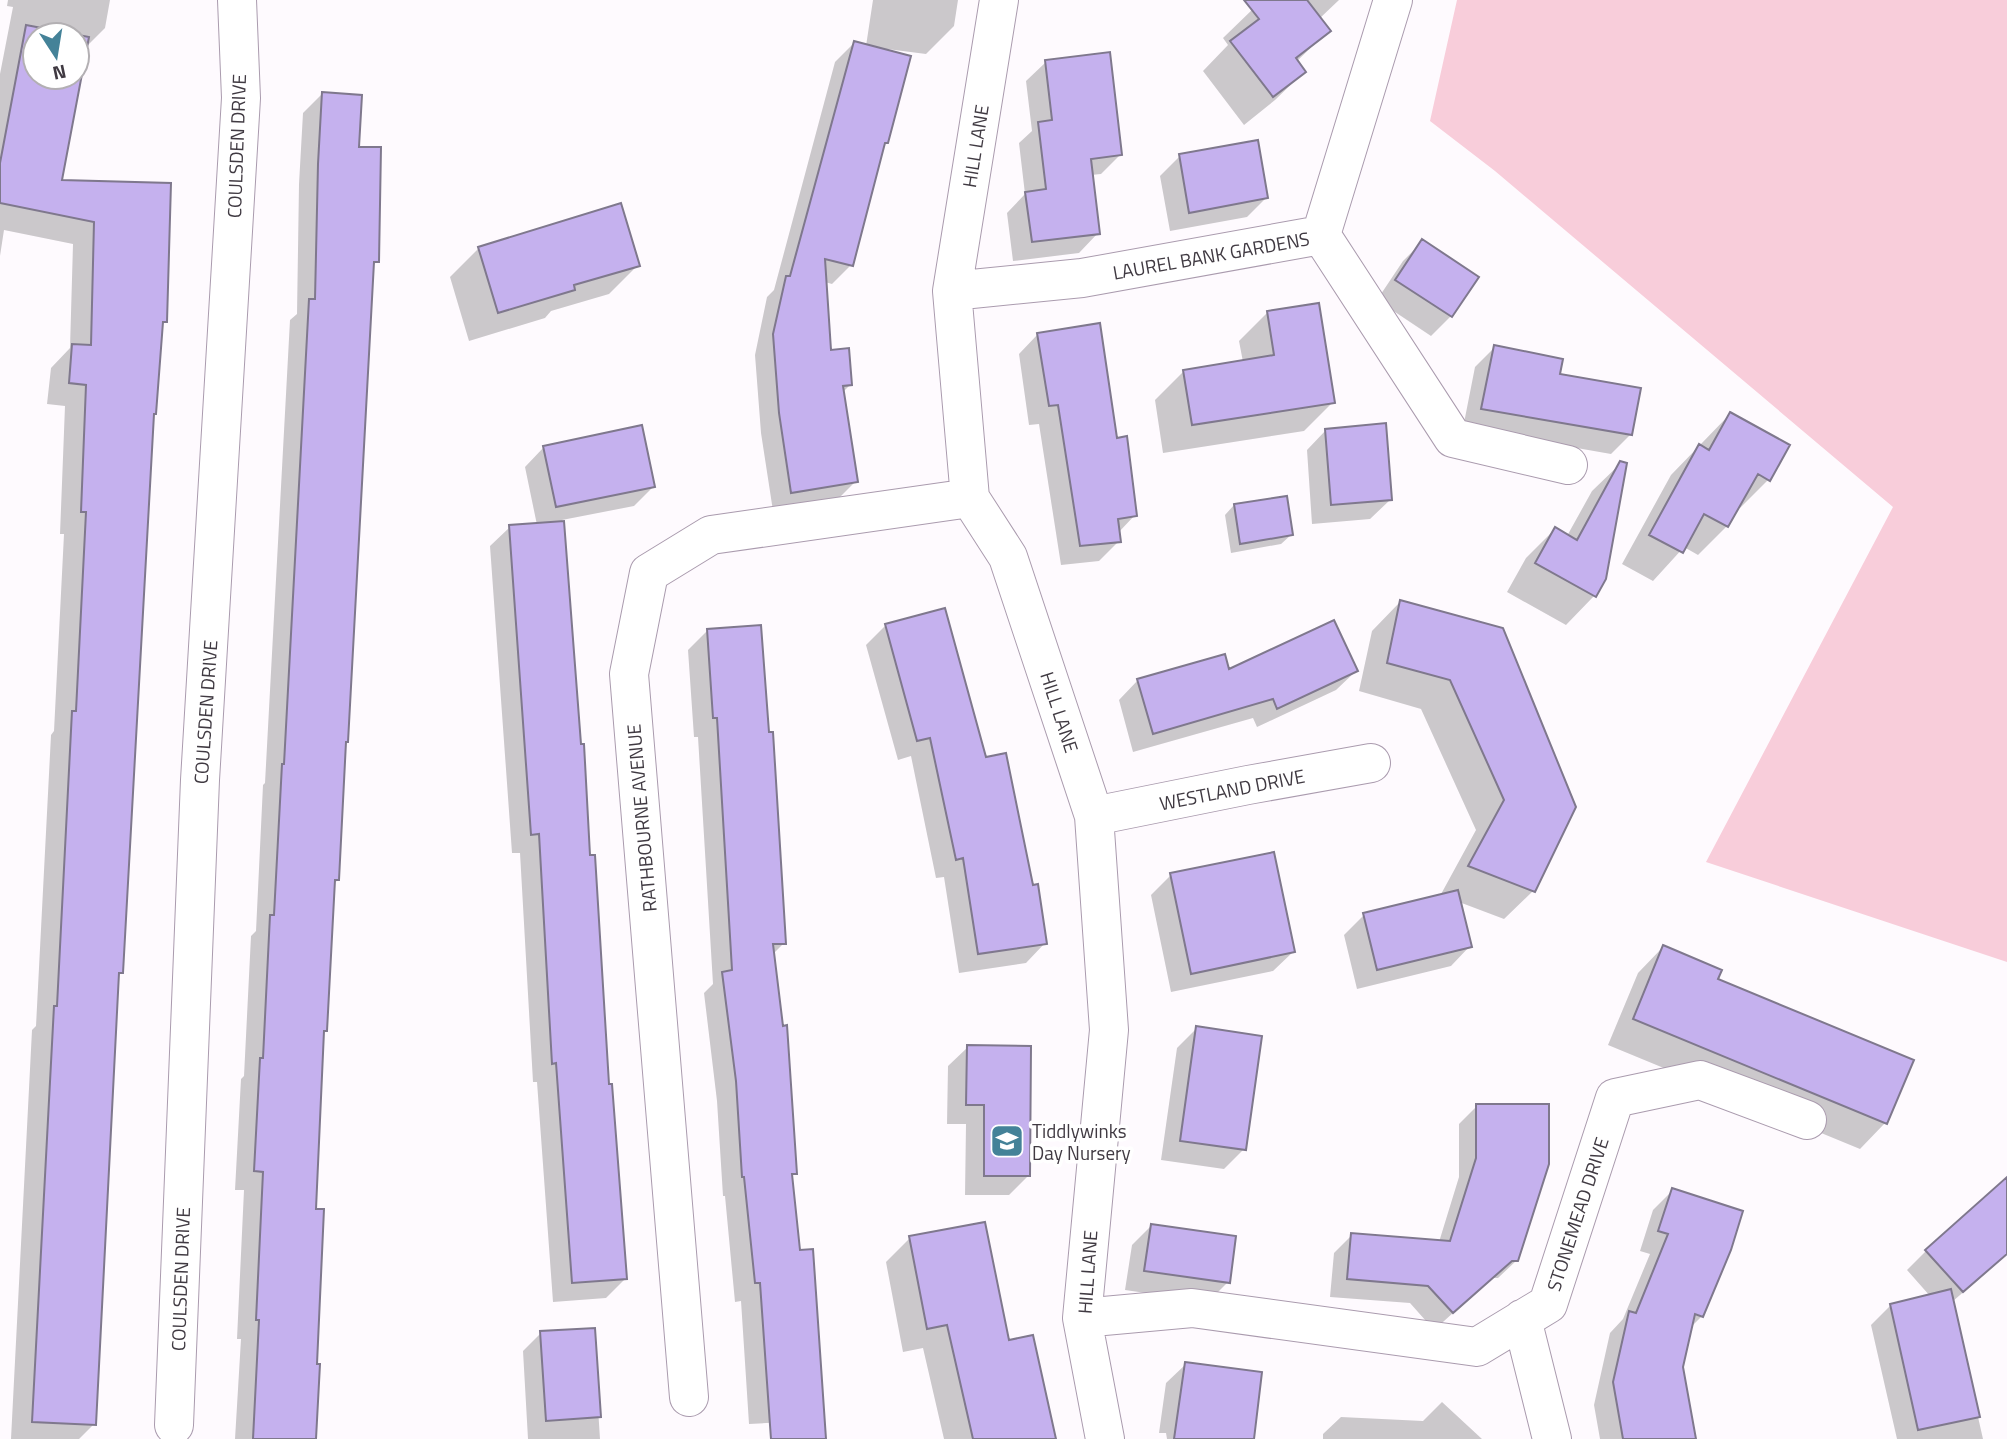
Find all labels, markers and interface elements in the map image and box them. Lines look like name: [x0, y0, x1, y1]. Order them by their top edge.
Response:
north arrow: [21, 21, 91, 91]
text: N: [50, 58, 69, 89]
street label: COULSDEN DRIVE: [219, 73, 253, 219]
street label: HILL LANE: [954, 102, 996, 190]
street label: LAUREL BANK GARDENS: [1110, 223, 1312, 287]
street label: COULSDEN DRIVE: [186, 639, 224, 785]
street label: HILL LANE: [1033, 668, 1087, 756]
street label: RATHBOURNE AVENUE: [618, 723, 664, 913]
street label: WESTLAND DRIVE: [1157, 761, 1307, 817]
place label: Tiddlywinks Day Nursery: [1032, 1116, 1131, 1167]
school or university icon: Tiddlywinks Day Nursery: [988, 1122, 1026, 1160]
street label: STONEMEAD DRIVE: [1538, 1133, 1616, 1295]
street label: COULSDEN DRIVE: [163, 1206, 197, 1352]
street label: HILL LANE: [1070, 1229, 1104, 1315]

